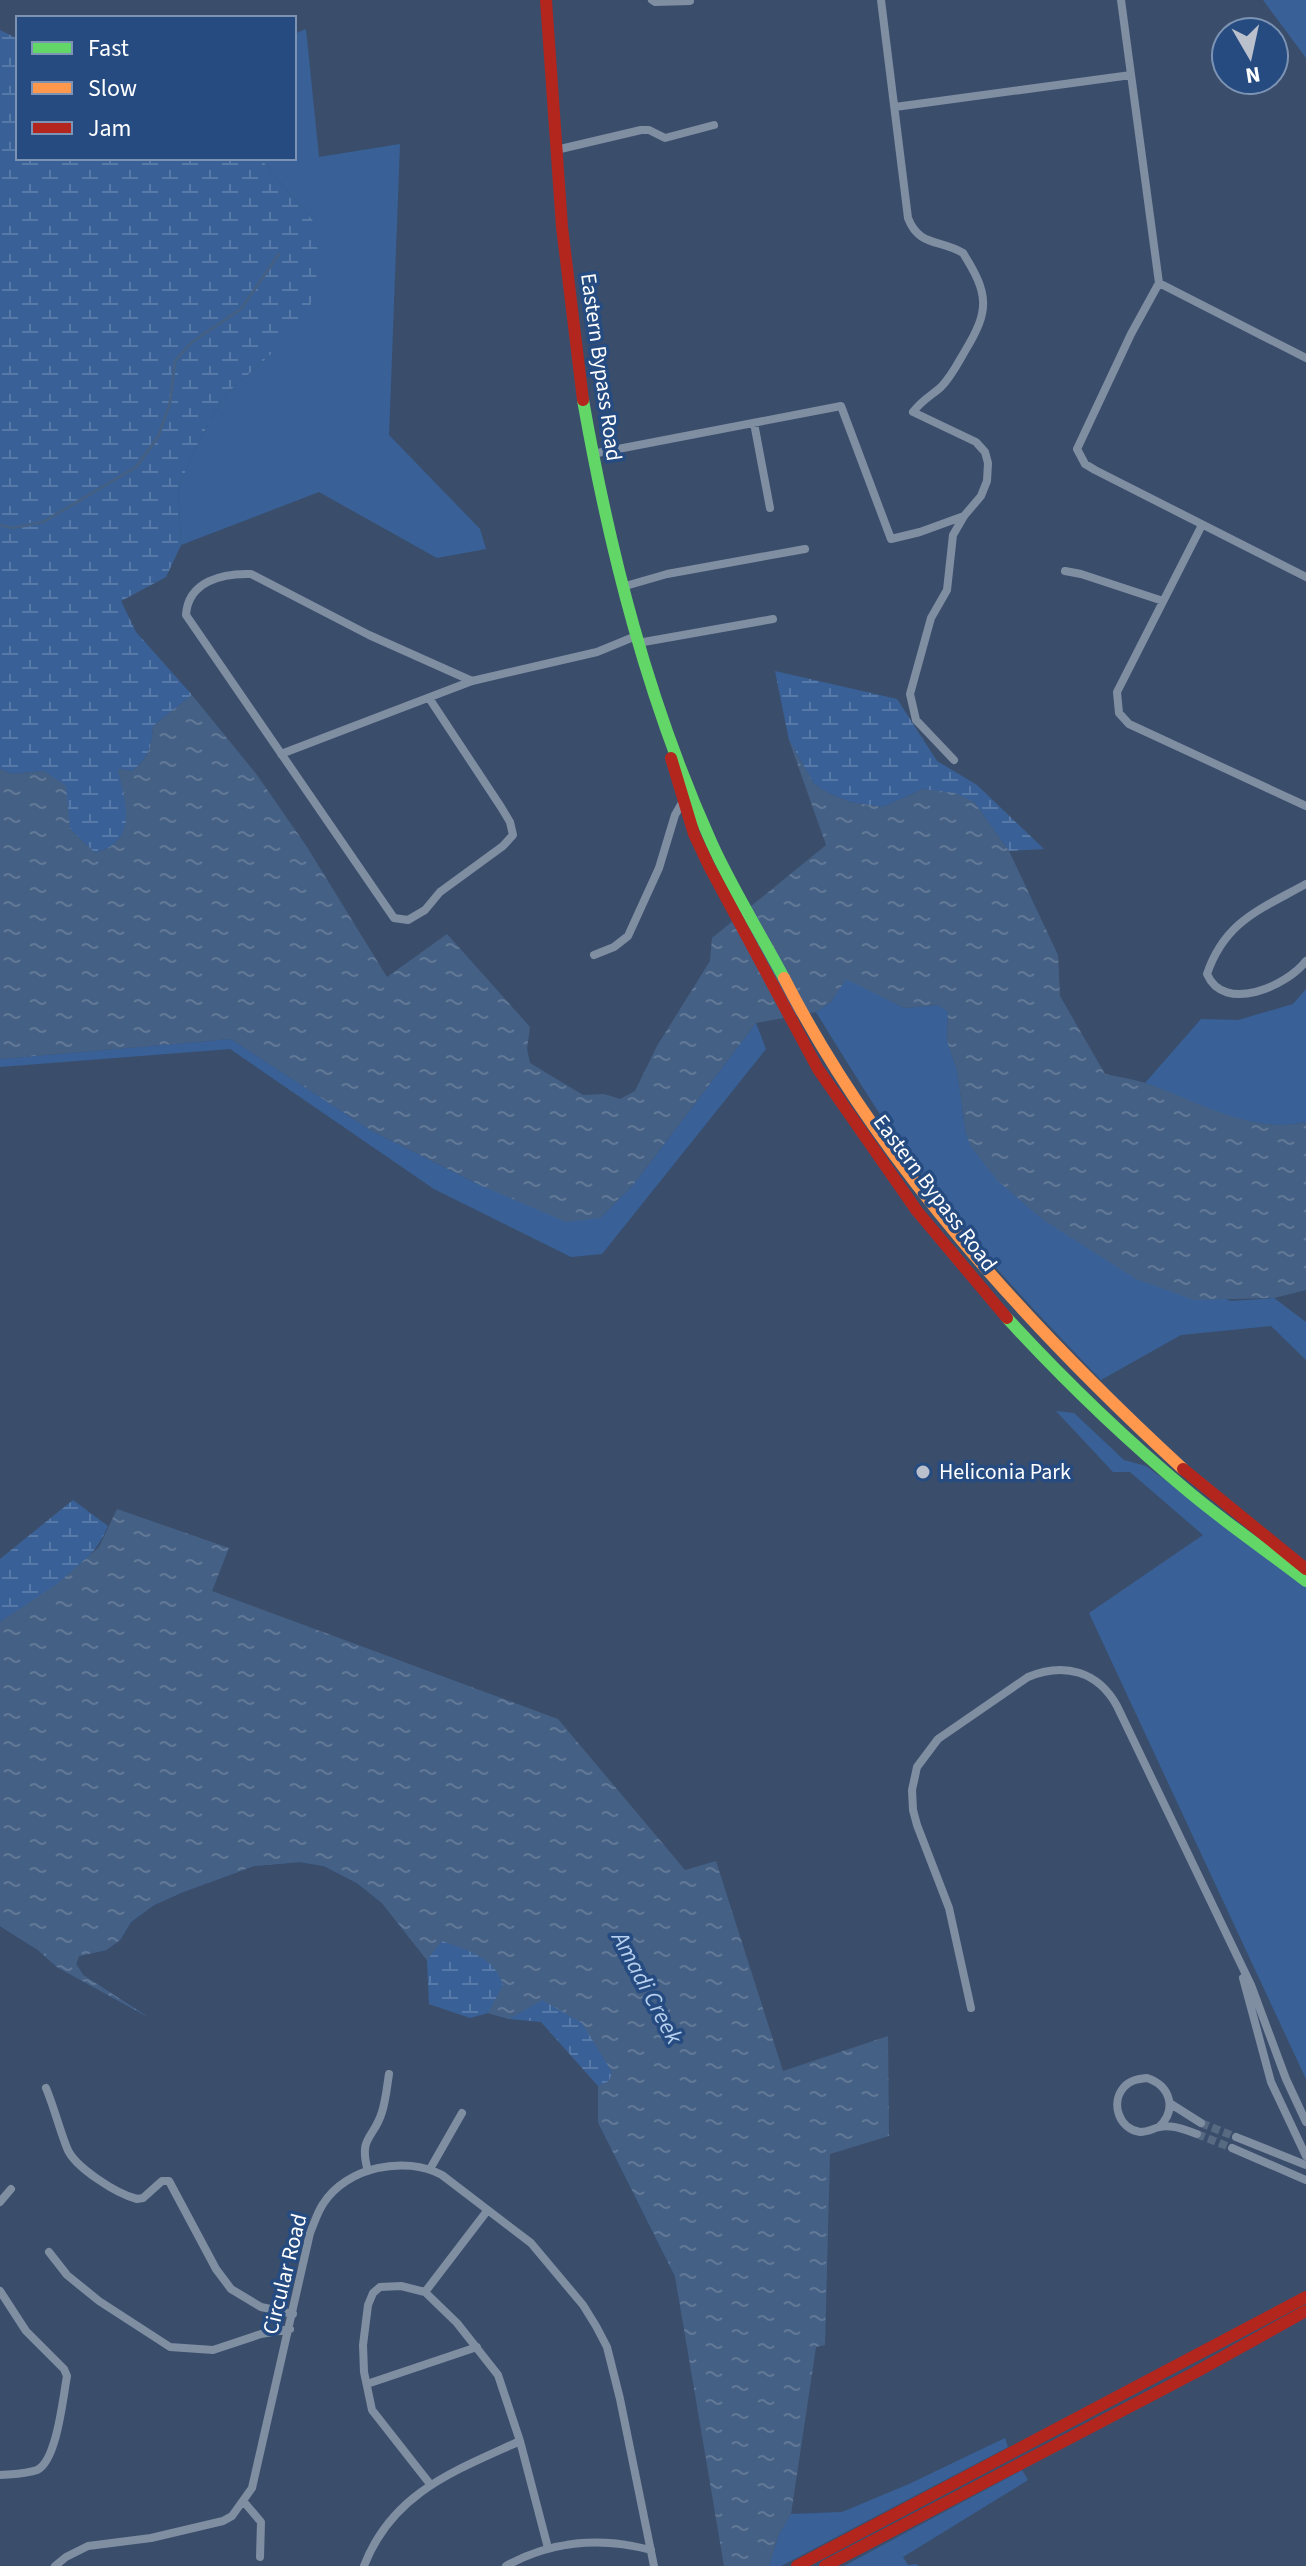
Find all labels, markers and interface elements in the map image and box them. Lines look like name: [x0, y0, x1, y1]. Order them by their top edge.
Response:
legend: [16, 16, 296, 160]
north arrow: [1210, 16, 1290, 96]
text: Fast: [88, 31, 129, 66]
text: N: [1243, 58, 1263, 92]
text: Slow: [88, 71, 137, 106]
text: Jam: [88, 111, 132, 146]
street label: Eastern Bypass Road: [572, 271, 630, 463]
street label: Eastern Bypass Road: [865, 1108, 1005, 1278]
place label: Heliconia Park: [939, 1456, 1071, 1488]
marker: Heliconia Park: [914, 1463, 932, 1481]
water label: Amadi Creek: [602, 1924, 692, 2051]
street label: Circular Road: [255, 2210, 315, 2338]

